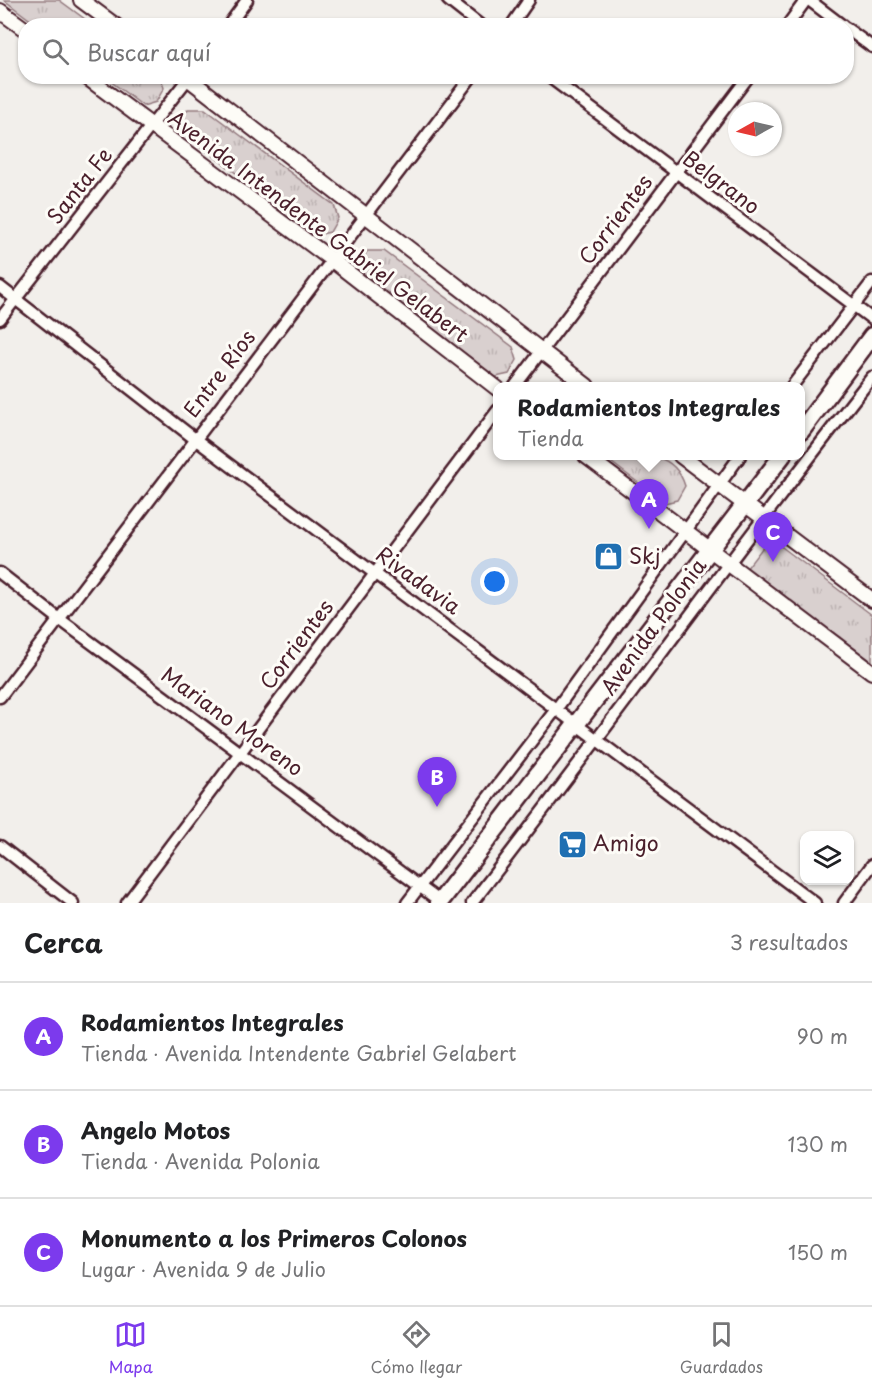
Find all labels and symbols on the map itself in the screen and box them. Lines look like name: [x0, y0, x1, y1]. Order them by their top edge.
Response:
street label: Avenida Intendente Gabriel Gelabert: [162, 102, 476, 349]
north arrow: [728, 102, 782, 156]
street label: Santa Fe: [38, 139, 119, 230]
street label: Belgrano: [677, 142, 768, 221]
street label: Corrientes: [570, 167, 659, 271]
street label: Entre Ríos: [175, 322, 262, 423]
pin: A: [630, 480, 668, 529]
pin: C: [754, 512, 792, 562]
street label: Rivadavia: [370, 537, 469, 622]
place label: Skj: [629, 539, 661, 571]
shop icon: Skj: [592, 541, 624, 573]
street label: Avenida Polonia: [592, 551, 713, 701]
your location: [480, 567, 509, 596]
street label: Corrientes: [251, 592, 340, 696]
street label: Mariano Moreno: [155, 658, 311, 783]
pin: B: [418, 758, 456, 807]
place label: Amigo: [593, 826, 659, 858]
supermarket icon: Amigo: [556, 828, 588, 860]

